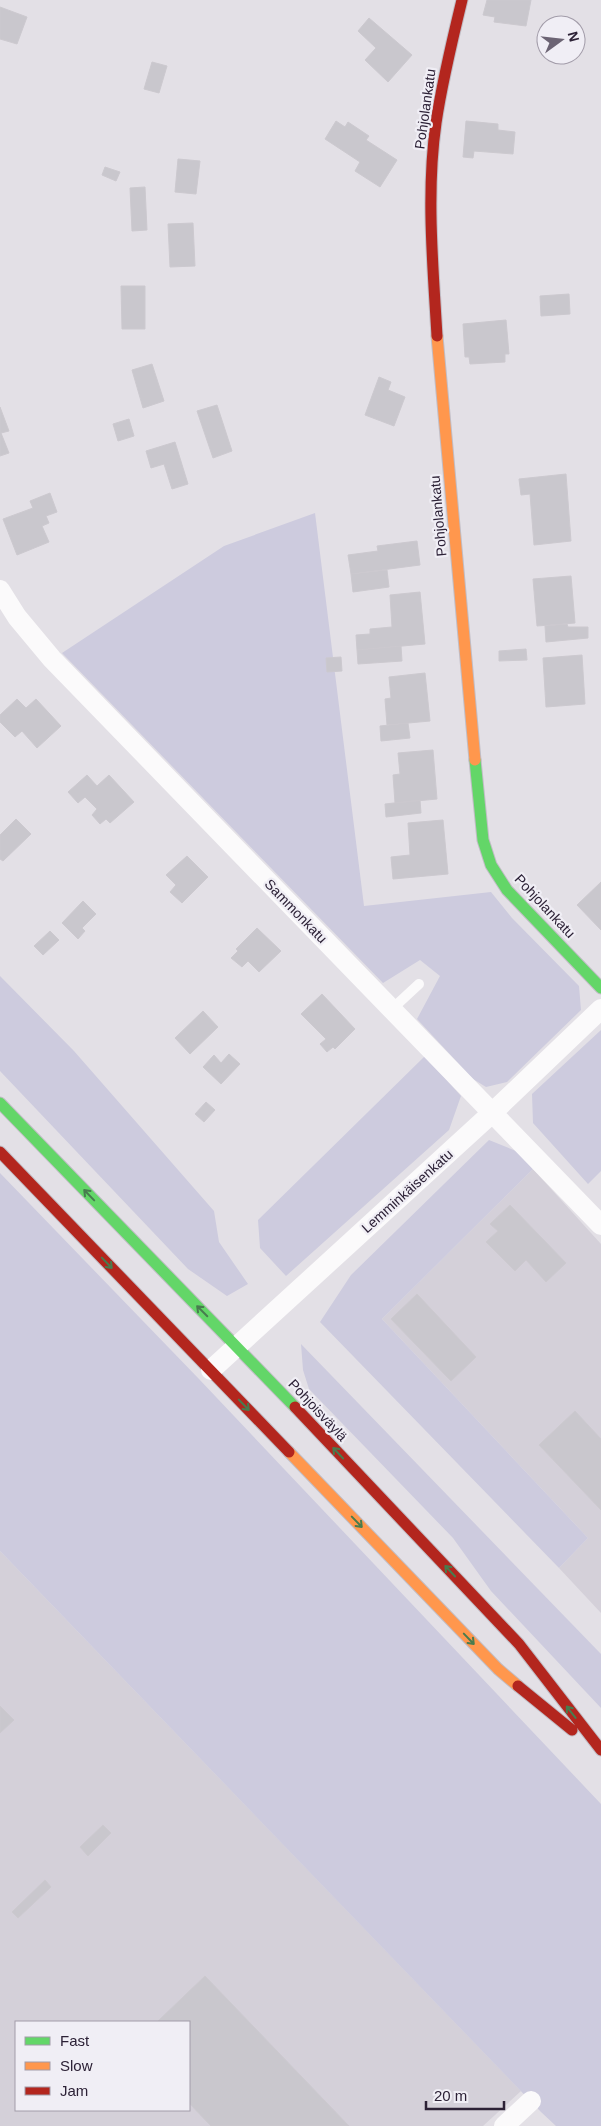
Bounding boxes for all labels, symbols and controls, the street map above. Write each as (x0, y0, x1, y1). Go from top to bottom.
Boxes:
north arrow (536, 15, 586, 65)
text: N (565, 30, 583, 44)
street label: Pohjolankatu (411, 68, 439, 150)
street label: Pohjolankatu (427, 475, 449, 557)
street label: Pohjolankatu (512, 871, 578, 941)
street label: Sammonkatu (262, 876, 330, 946)
street label: Lemminkäisenkatu (358, 1146, 456, 1236)
one-way arrow (83, 1189, 95, 1202)
one-way arrow (101, 1256, 113, 1269)
one-way arrow (197, 1306, 209, 1318)
street label: Pohjoisväylä (285, 1376, 351, 1444)
one-way arrow (238, 1399, 250, 1411)
one-way arrow (332, 1446, 344, 1459)
one-way arrow (351, 1516, 363, 1528)
one-way arrow (444, 1564, 456, 1577)
one-way arrow (463, 1633, 475, 1645)
one-way arrow (566, 1706, 577, 1719)
legend (15, 2021, 190, 2111)
text: Fast (60, 2032, 90, 2049)
text: Slow (60, 2057, 93, 2074)
scale bar (426, 2078, 504, 2110)
text: Jam (60, 2082, 88, 2099)
text: 20 m (434, 2087, 467, 2104)

